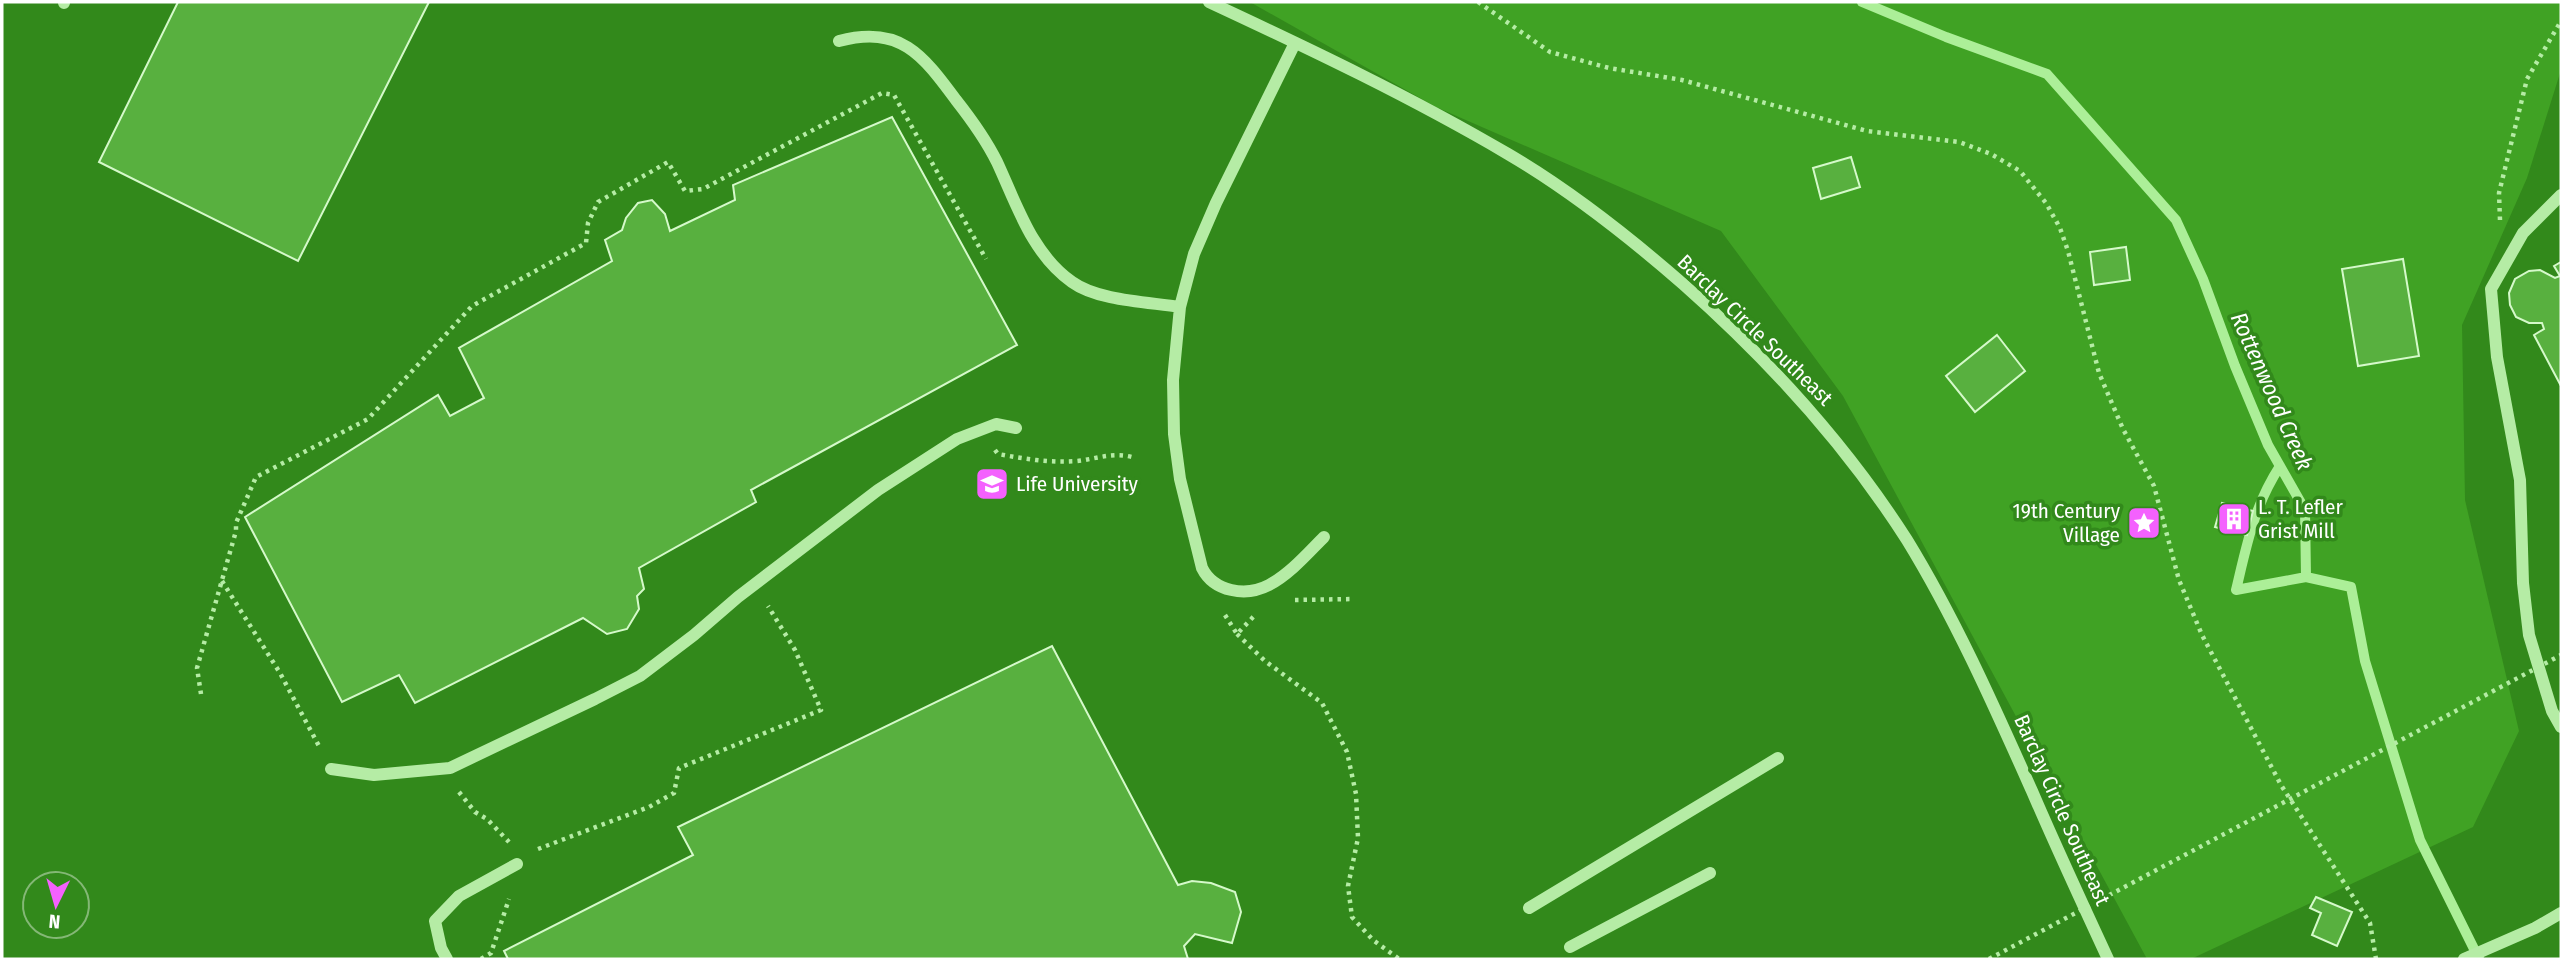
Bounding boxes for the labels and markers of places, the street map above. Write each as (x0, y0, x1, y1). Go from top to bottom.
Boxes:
school or university icon: Life University (973, 465, 1011, 503)
place label: Life University (1016, 471, 1139, 497)
place label: L. T. Lefler Grist Mill (2258, 494, 2343, 544)
place label: 19th Century Village (2013, 498, 2121, 548)
building icon: L. T. Lefler Grist Mill (2215, 500, 2253, 538)
place icon: 19th Century Village (2125, 504, 2163, 542)

